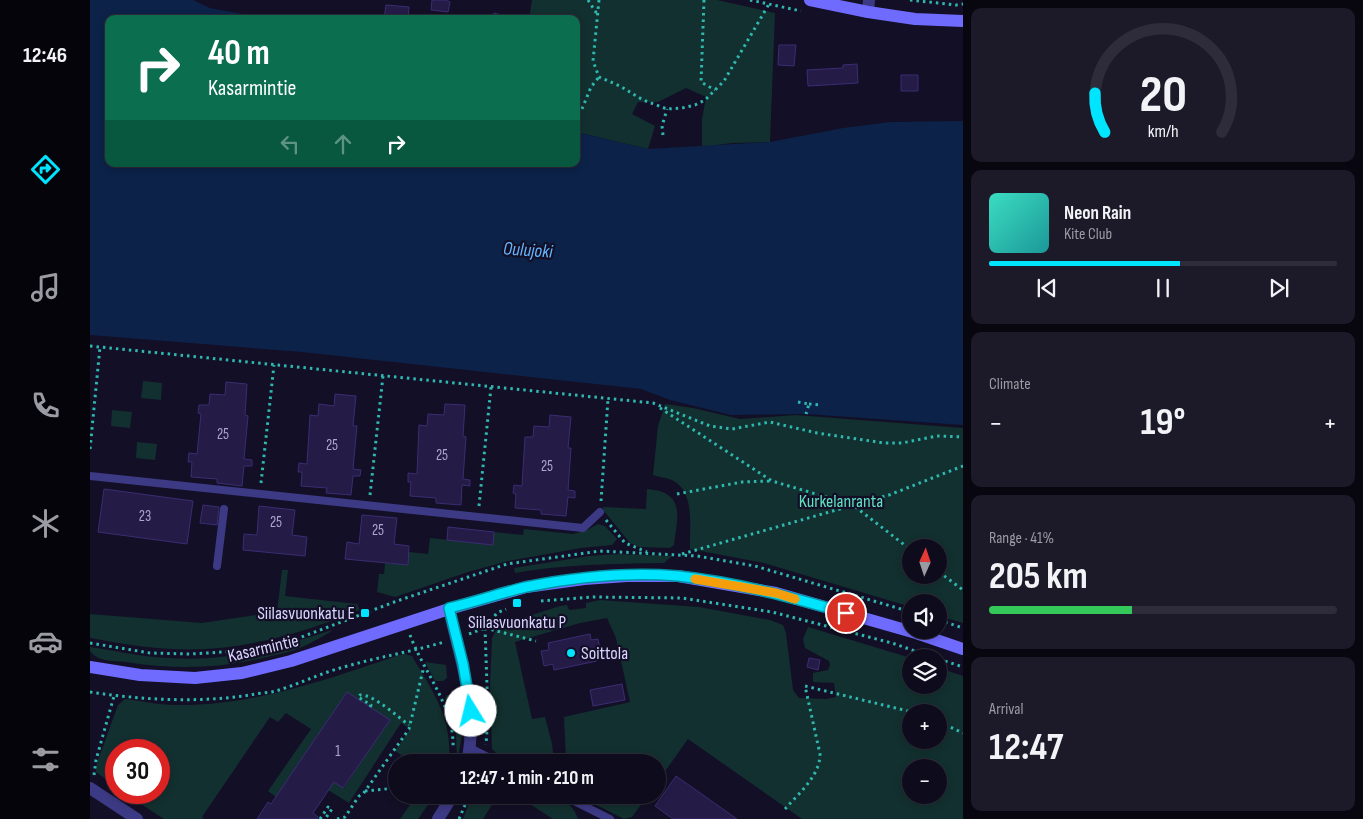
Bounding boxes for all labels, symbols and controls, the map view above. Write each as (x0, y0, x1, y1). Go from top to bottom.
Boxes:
text: 40 m (208, 32, 270, 75)
icon: right (125, 35, 190, 100)
text: 12:46 (23, 42, 67, 69)
text: 20 (1139, 64, 1187, 127)
text: Kasarmintie (208, 75, 296, 102)
text: km/h (1148, 121, 1178, 142)
icon: left (276, 130, 304, 158)
icon: ahead (329, 130, 357, 158)
icon: right (382, 130, 410, 158)
icon: directions (28, 152, 63, 187)
text: Neon Rain (1064, 202, 1131, 225)
text: Kite Club (1064, 225, 1112, 244)
water label: Oulujoki (502, 237, 554, 264)
icon: music (28, 270, 63, 305)
icon: previous (1033, 274, 1061, 302)
icon: pause (1149, 274, 1177, 302)
icon: next (1265, 274, 1293, 302)
text: Climate (989, 375, 1031, 394)
icon: phone (28, 388, 63, 423)
text: 19° (1141, 400, 1185, 445)
text: − (989, 407, 1003, 440)
text: + (1323, 407, 1337, 440)
house number: 25 (217, 425, 229, 444)
house number: 25 (326, 436, 338, 455)
house number: 25 (436, 446, 448, 465)
house number: 25 (541, 457, 553, 476)
park label: Kurkelanranta (799, 491, 883, 512)
icon: climate (28, 506, 63, 541)
house number: 23 (139, 507, 151, 526)
house number: 25 (270, 513, 282, 532)
house number: 25 (372, 521, 384, 540)
text: Range · 41% (989, 529, 1054, 548)
north arrow (902, 539, 948, 584)
map controls (902, 539, 947, 804)
text: 205 km (989, 554, 1088, 599)
pin (825, 592, 867, 634)
button: sound (902, 594, 947, 639)
marker: Siilasvuonkatu P (511, 597, 523, 609)
icon: arrive (832, 599, 860, 627)
place label: Siilasvuonkatu E (257, 603, 355, 624)
marker: Siilasvuonkatu E (359, 607, 371, 619)
place label: Siilasvuonkatu P (468, 612, 566, 633)
icon: car (28, 624, 63, 659)
street label: Kasarmintie (226, 630, 301, 667)
place label: Soittola (581, 643, 628, 664)
marker: Soittola (565, 647, 577, 659)
button: layers (902, 649, 947, 694)
position arrow (444, 684, 496, 736)
text: Arrival (989, 700, 1023, 719)
button: + (902, 704, 947, 749)
text: 12:47 (989, 725, 1063, 770)
speed limit sign: 30 (105, 739, 170, 804)
icon: filters (28, 742, 63, 777)
house number: 1 (335, 742, 341, 761)
button: − (902, 759, 947, 804)
text: 12:47 · 1 min · 210 m (460, 767, 594, 790)

